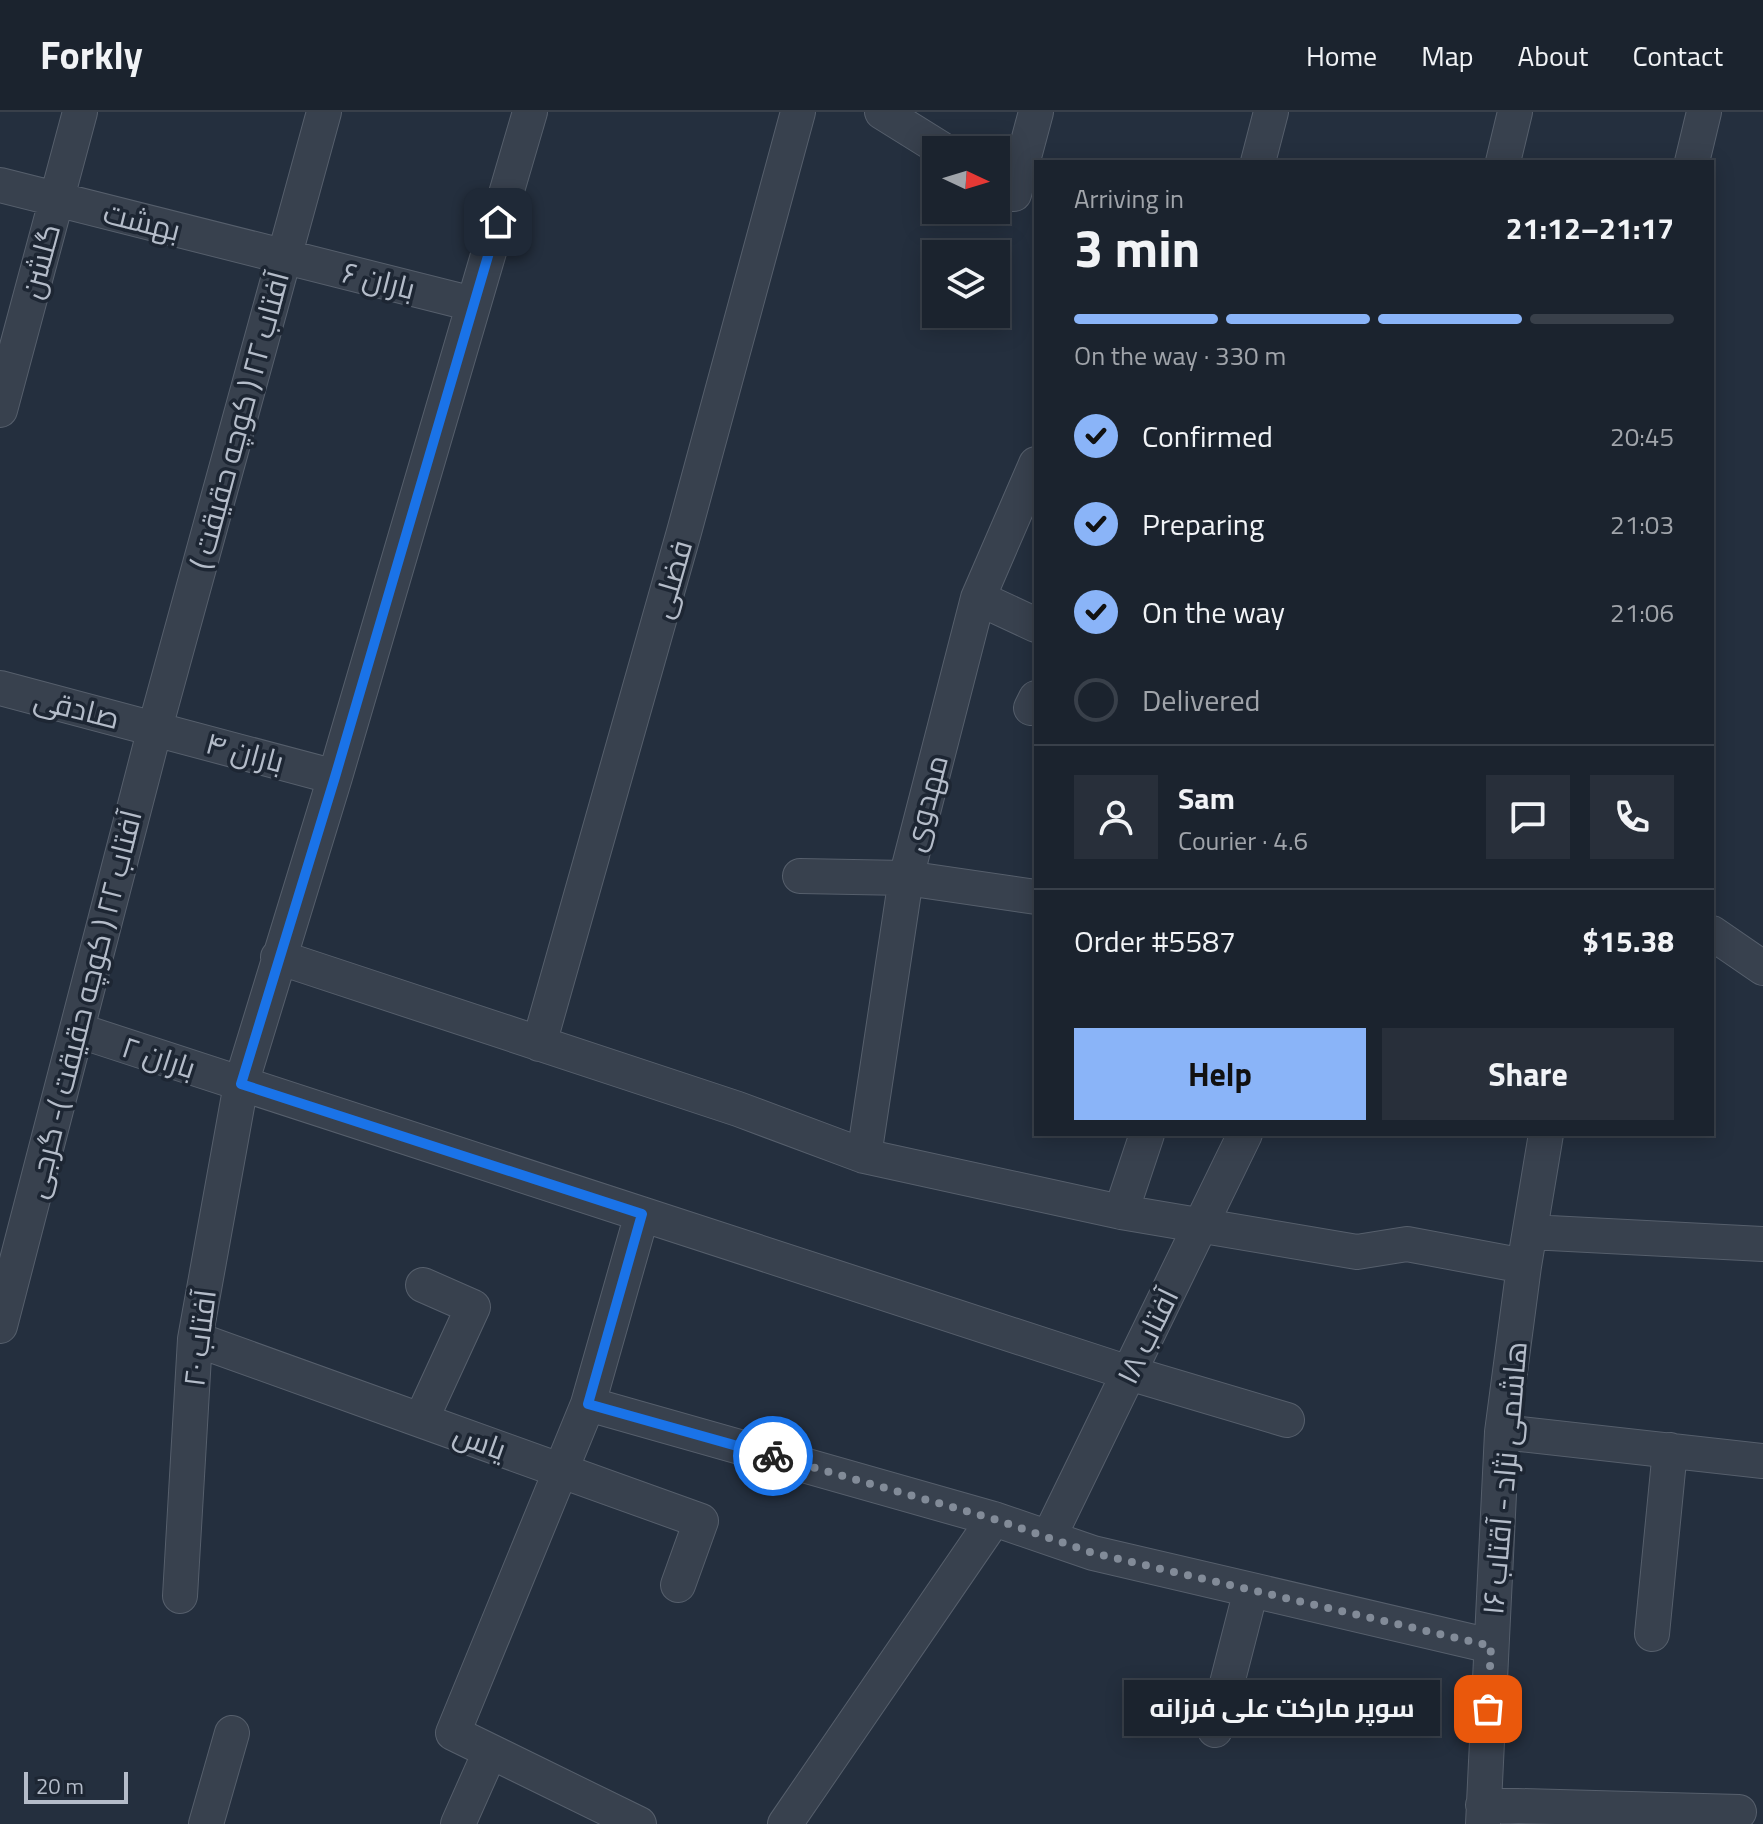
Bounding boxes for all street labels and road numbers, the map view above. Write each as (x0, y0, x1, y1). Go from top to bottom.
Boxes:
street label: بهشت (99, 189, 185, 253)
street label: گلشن (8, 218, 72, 304)
street label: باران ۶ (338, 249, 420, 311)
street label: آفتاب ۲۲ ( کوچه حقیقت ) (177, 266, 301, 574)
street label: فضلی (638, 534, 704, 624)
street label: صادقی (29, 675, 125, 741)
street label: باران ۴ (201, 720, 289, 784)
street label: مهدوی (890, 750, 960, 856)
street label: آفتاب ۲۲ ( کوچه حقیقت )- گرجی (12, 805, 154, 1203)
street label: باران ۲ (116, 1024, 202, 1090)
street label: آفتاب ۱۸ (1104, 1280, 1190, 1392)
street label: آفتاب ۲۰ (170, 1287, 228, 1389)
street label: هاشمی نژاد - آقتاب ۱۶ (1469, 1339, 1539, 1617)
street label: یاس (447, 1410, 513, 1472)

